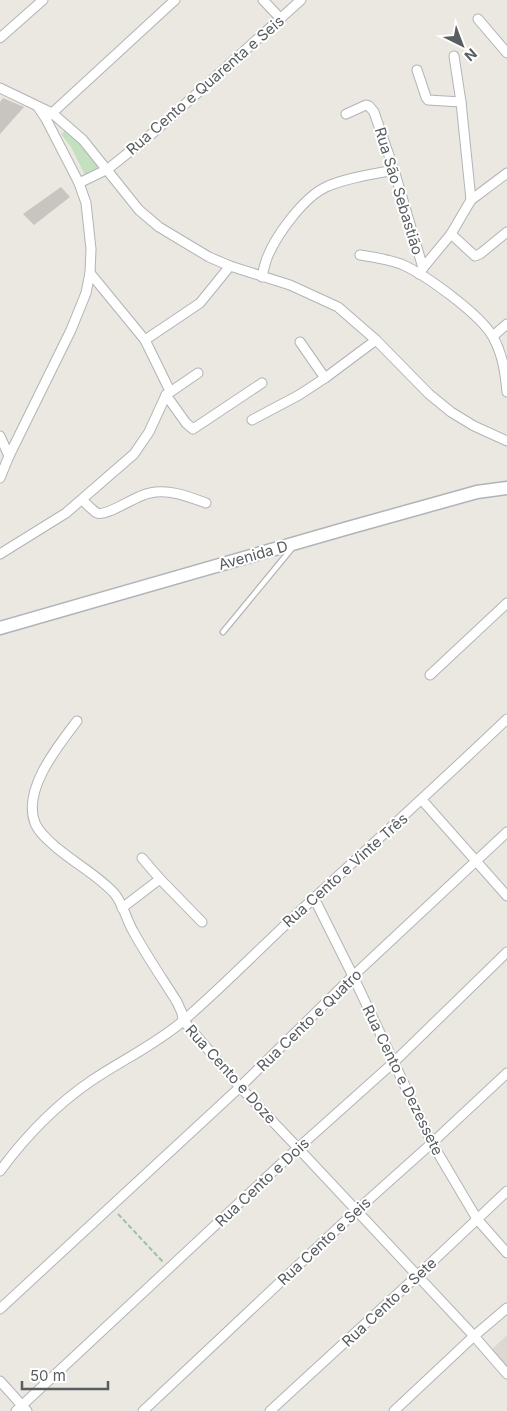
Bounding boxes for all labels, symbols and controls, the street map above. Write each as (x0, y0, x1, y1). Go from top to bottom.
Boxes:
street label: Rua Cento e Quarenta e Seis (122, 11, 288, 159)
north arrow (437, 20, 487, 70)
text: N (461, 45, 481, 65)
street label: Rua São Sebastião (371, 125, 427, 257)
street label: Avenida D (216, 536, 290, 574)
street label: Rua Cento e Vinte Três (278, 809, 412, 931)
street label: Rua Cento e Quatro (253, 965, 365, 1075)
street label: Rua Cento e Dezessete (358, 1002, 448, 1158)
street label: Rua Cento e Doze (181, 1020, 281, 1128)
street label: Rua Cento e Dois (211, 1133, 313, 1231)
street label: Rua Cento e Seis (273, 1193, 375, 1289)
street label: Rua Cento e Sete (338, 1253, 440, 1351)
scale bar (22, 1358, 109, 1390)
text: 50 m (30, 1366, 66, 1385)

